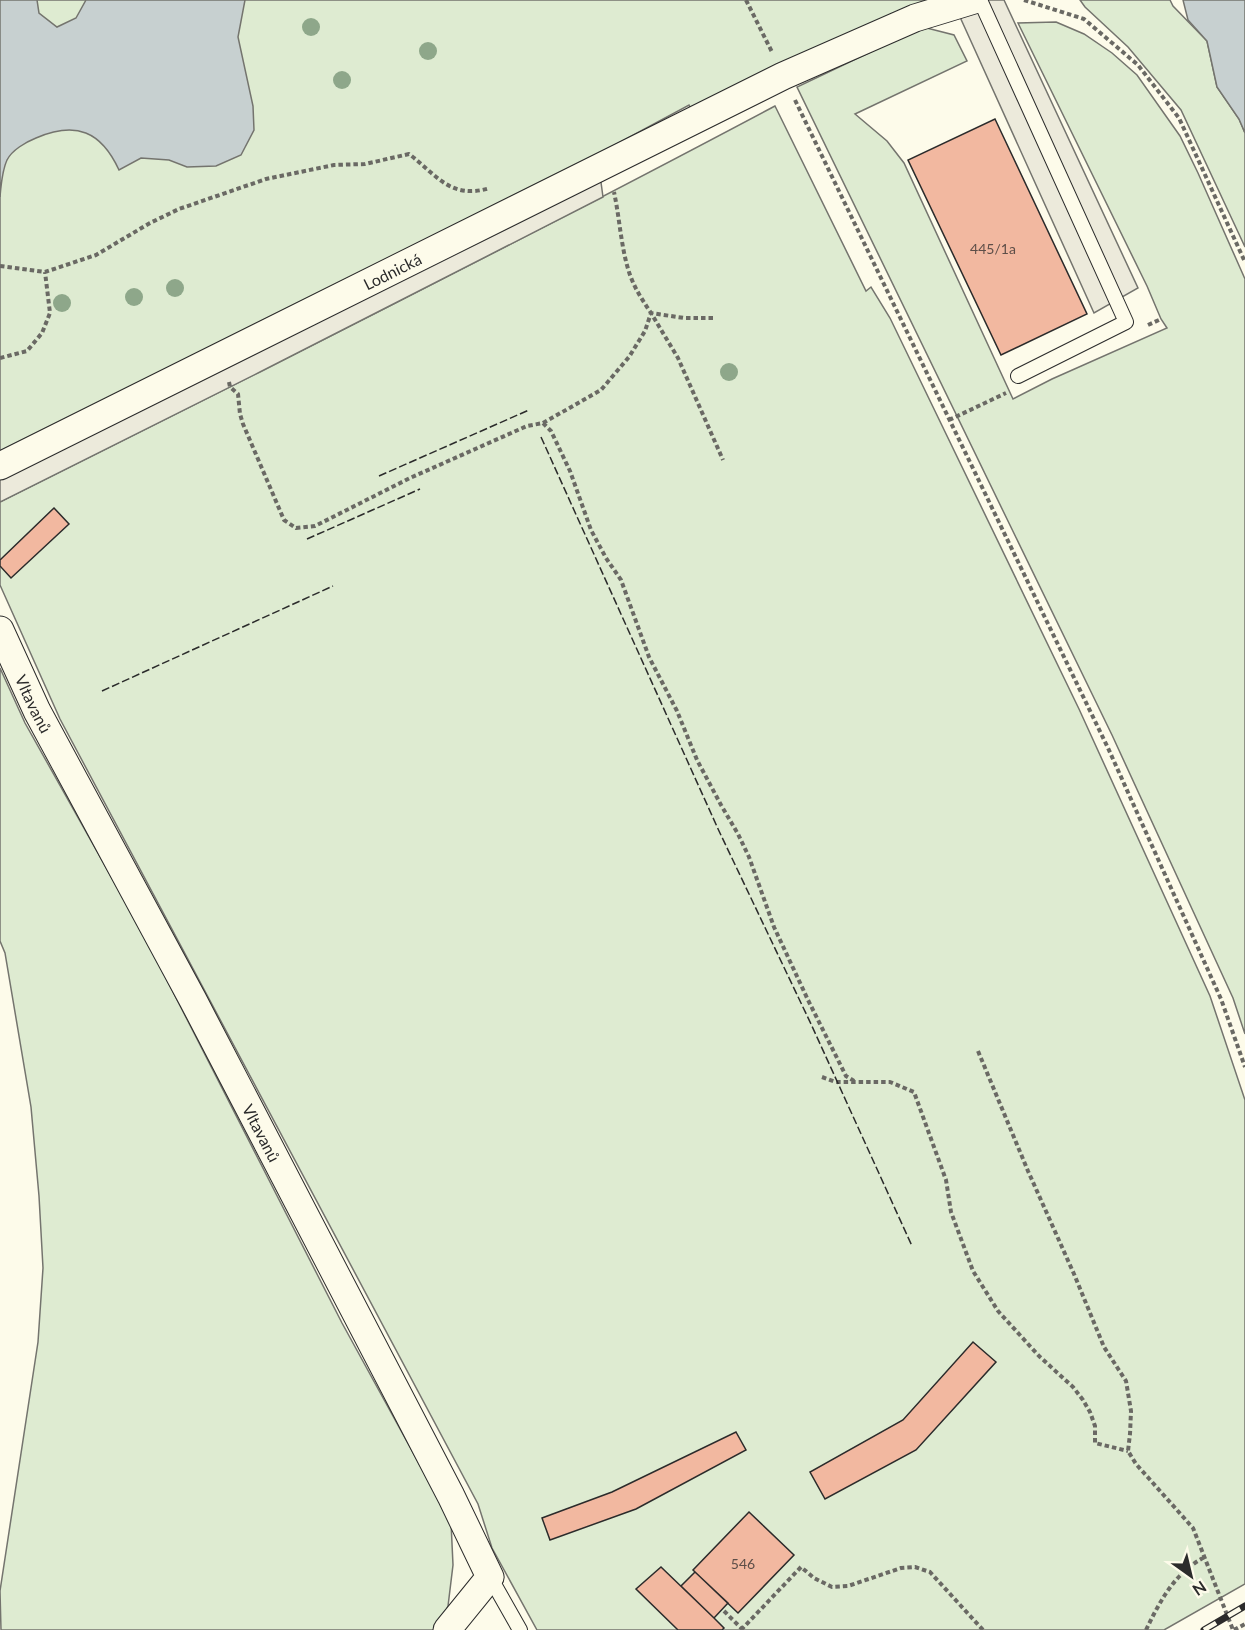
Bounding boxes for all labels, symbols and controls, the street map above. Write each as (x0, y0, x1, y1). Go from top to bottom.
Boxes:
house number: 445/1a (970, 240, 1016, 257)
street label: Lodnická (360, 248, 424, 293)
street label: Vltavanů (12, 672, 56, 736)
street label: Vltavanů (239, 1101, 285, 1165)
north arrow (1161, 1546, 1221, 1606)
house number: 546 (731, 1555, 755, 1572)
text: N (1189, 1578, 1210, 1600)

